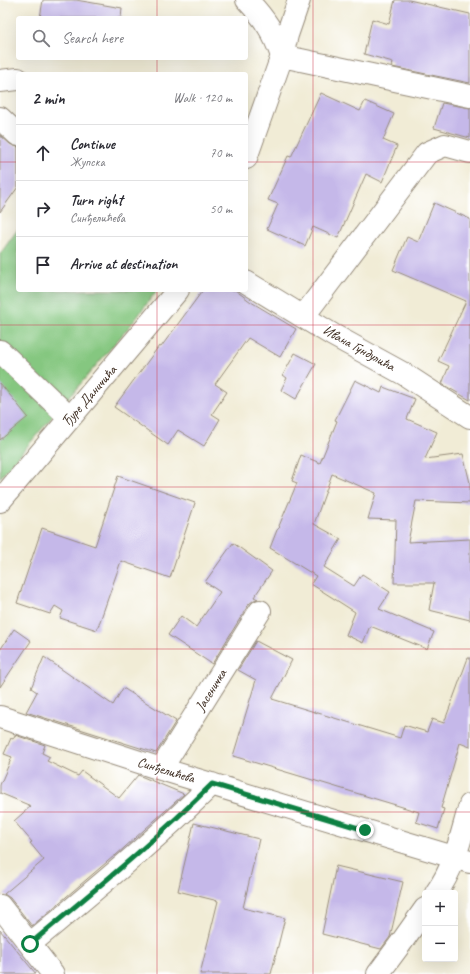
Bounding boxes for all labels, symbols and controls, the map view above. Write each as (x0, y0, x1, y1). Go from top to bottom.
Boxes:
search box (16, 16, 248, 60)
icon: search (30, 27, 52, 49)
text: Search here (62, 29, 123, 48)
text: 2 min (32, 88, 65, 109)
text: Walk · 120 m (173, 90, 232, 106)
text: Continue (70, 135, 115, 154)
icon: ahead (32, 142, 54, 164)
text: 70 m (210, 145, 232, 161)
text: Жупска (70, 154, 105, 170)
text: Turn right (70, 191, 123, 210)
icon: right (32, 198, 54, 220)
text: 50 m (210, 201, 232, 217)
text: Синђелићева (70, 210, 125, 226)
icon: arrive (32, 254, 54, 276)
text: Arrive at destination (70, 255, 177, 274)
street label: Ивана Гундулића (320, 321, 399, 375)
street label: Ђуре Даничића (58, 361, 121, 430)
street label: Јасеничка (191, 665, 231, 715)
street label: Синђелићева (135, 753, 198, 787)
route end (356, 821, 374, 839)
map controls (422, 890, 458, 962)
button: + (422, 890, 458, 926)
button: − (422, 926, 458, 962)
route start (21, 935, 39, 953)

